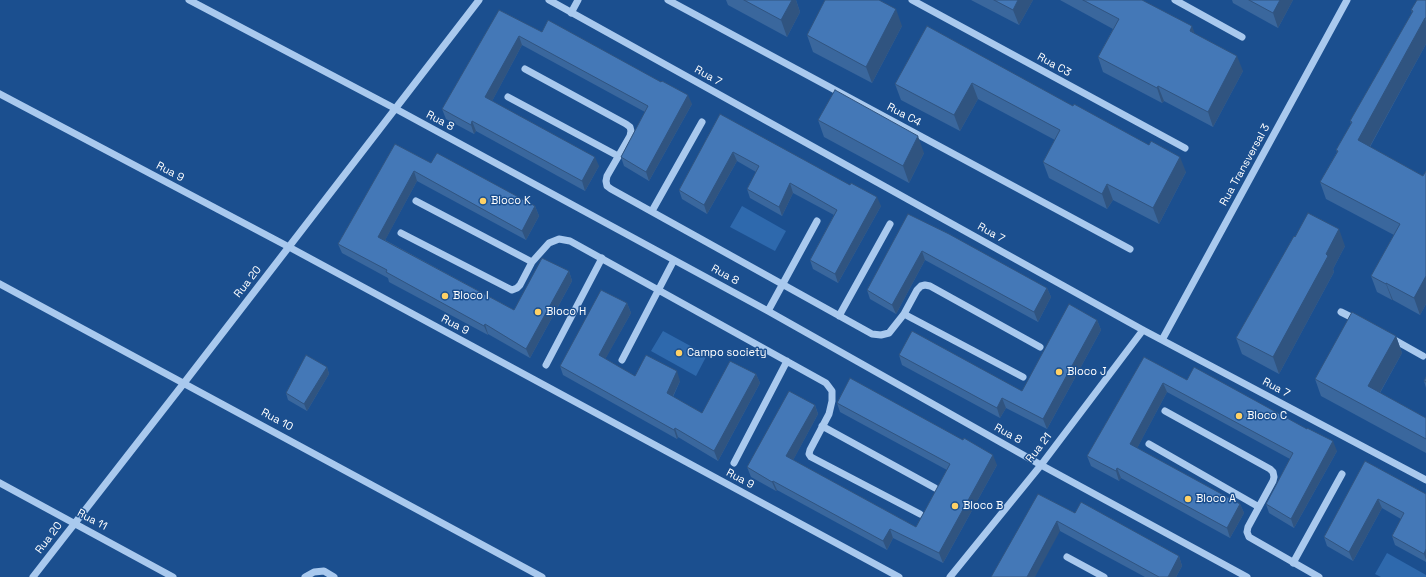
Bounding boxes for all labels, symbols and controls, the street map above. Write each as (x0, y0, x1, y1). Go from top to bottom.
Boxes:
street label: Rua C3 (1035, 50, 1073, 80)
street label: Rua 7 (692, 63, 724, 89)
street label: Rua C4 (885, 101, 923, 129)
street label: Rua 8 (424, 108, 456, 134)
street label: Rua Transversal 3 (1217, 122, 1273, 208)
street label: Rua 9 (154, 159, 186, 185)
place label: Bloco K (491, 194, 531, 208)
marker: Bloco K (478, 196, 488, 206)
street label: Rua 7 (975, 220, 1007, 246)
street label: Rua 8 (709, 262, 741, 288)
street label: Rua 20 (232, 264, 264, 300)
place label: Bloco I (453, 289, 489, 303)
marker: Bloco I (440, 291, 450, 301)
place label: Bloco H (546, 305, 586, 319)
marker: Bloco H (533, 307, 543, 317)
street label: Rua 9 (439, 312, 471, 338)
place label: Campo society (687, 346, 767, 360)
marker: Campo society (674, 348, 684, 358)
place label: Bloco J (1067, 365, 1107, 379)
marker: Bloco J (1054, 367, 1064, 377)
street label: Rua 7 (1260, 375, 1292, 401)
street label: Rua 10 (259, 406, 295, 434)
place label: Bloco C (1247, 409, 1287, 423)
marker: Bloco C (1234, 411, 1244, 421)
street label: Rua 8 (992, 421, 1024, 447)
street label: Rua 21 (1023, 431, 1055, 465)
street label: Rua 9 (724, 466, 756, 492)
place label: Bloco A (1196, 492, 1236, 506)
marker: Bloco A (1183, 494, 1193, 504)
place label: Bloco B (963, 499, 1003, 513)
marker: Bloco B (950, 501, 960, 511)
street label: Rua 11 (75, 507, 109, 533)
street label: Rua 20 (33, 519, 65, 557)

